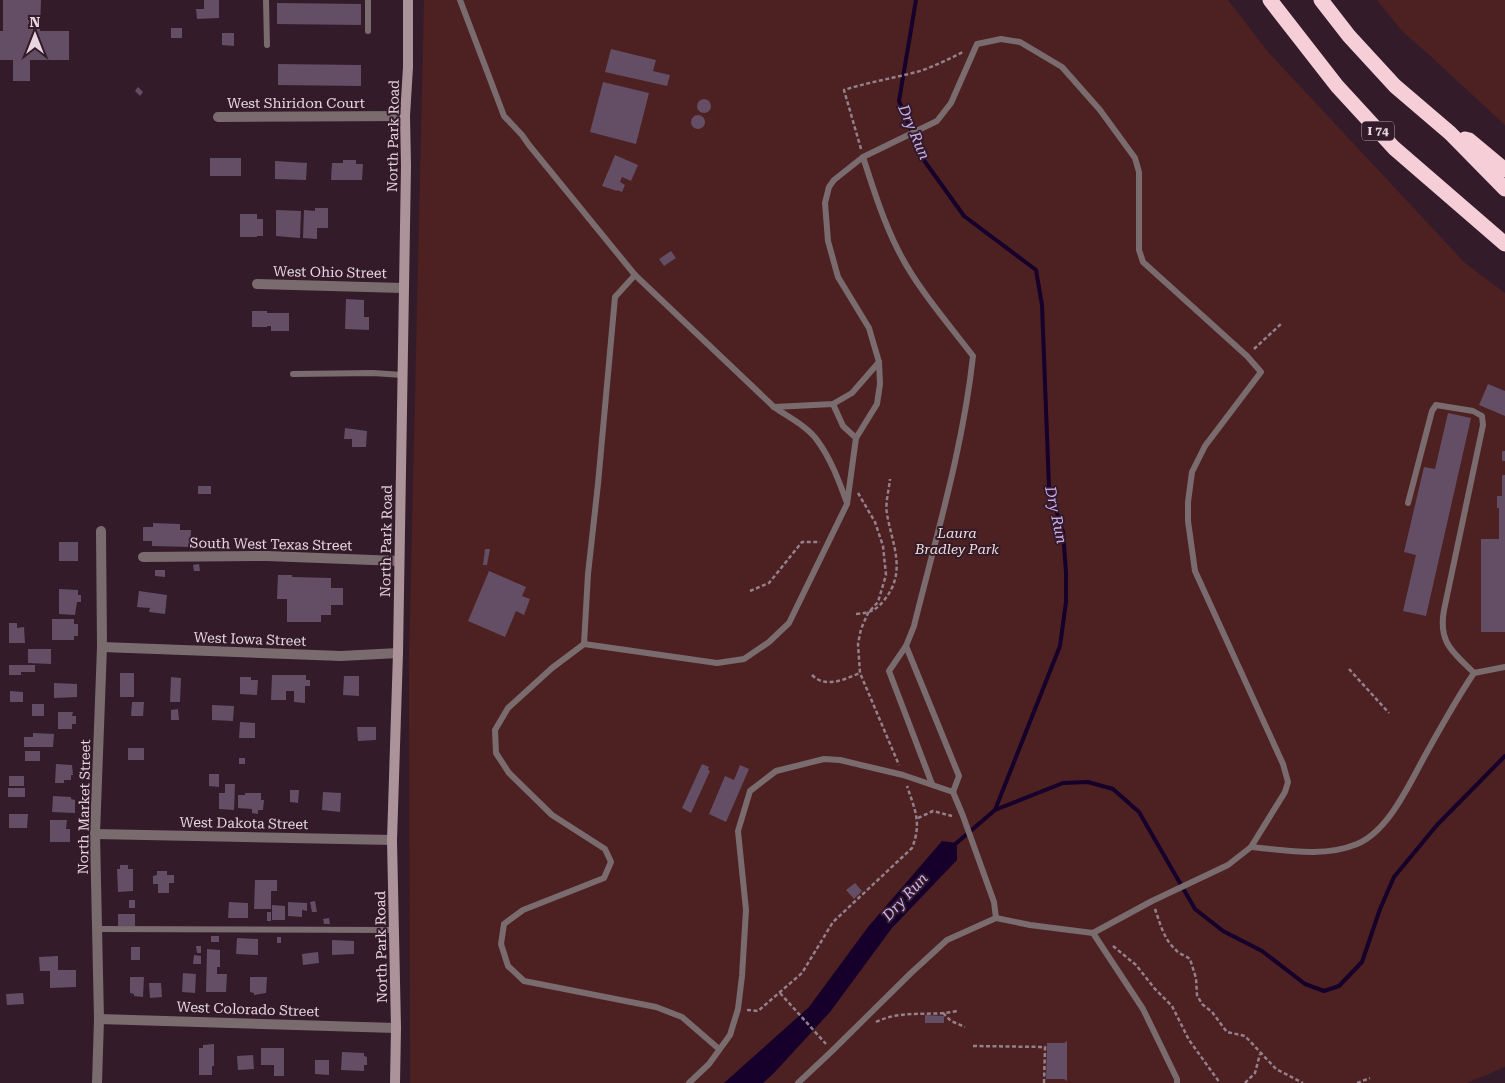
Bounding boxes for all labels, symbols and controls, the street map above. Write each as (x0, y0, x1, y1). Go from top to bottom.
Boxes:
north arrow (10, 10, 60, 60)
text: N (30, 14, 41, 30)
street label: North Park Road (384, 80, 402, 192)
street label: West Shiridon Court (227, 95, 365, 111)
water label: Dry Run (894, 101, 934, 162)
road number: I 74 (1362, 122, 1394, 140)
street label: West Ohio Street (273, 263, 387, 281)
water label: Dry Run (1041, 484, 1071, 545)
street label: North Park Road (377, 485, 395, 597)
park label: Laura Bradley Park (914, 525, 999, 557)
street label: South West Texas Street (189, 535, 353, 553)
street label: West Iowa Street (193, 629, 307, 649)
street label: North Market Street (75, 739, 93, 875)
street label: West Dakota Street (180, 814, 308, 832)
water label: Dry Run (878, 870, 931, 925)
street label: North Park Road (372, 891, 390, 1003)
street label: West Colorado Street (176, 999, 320, 1019)

